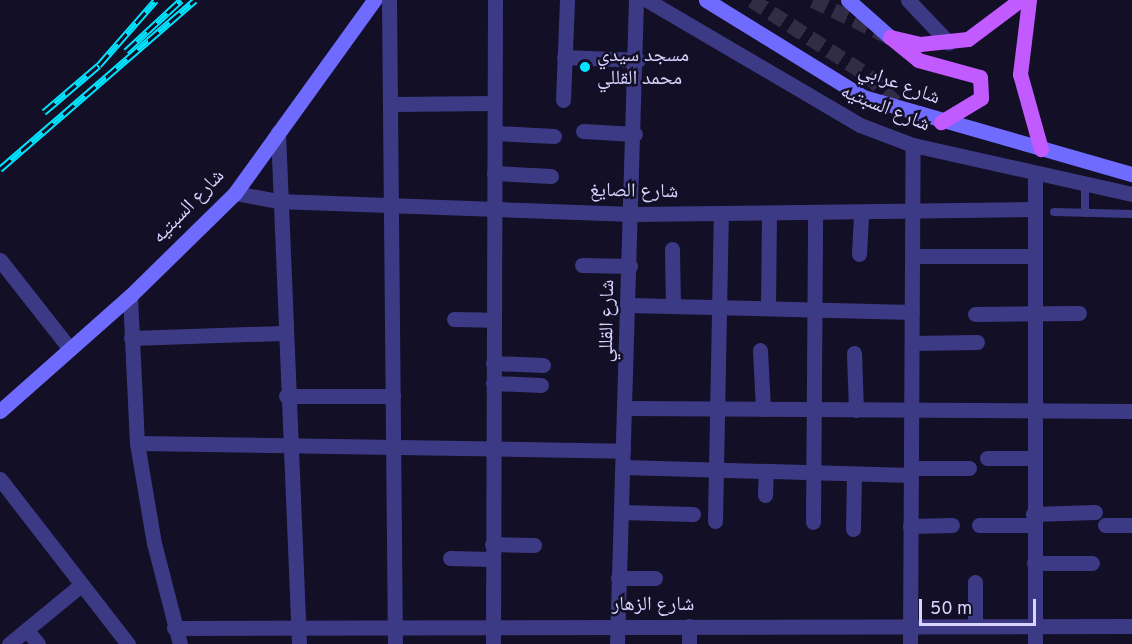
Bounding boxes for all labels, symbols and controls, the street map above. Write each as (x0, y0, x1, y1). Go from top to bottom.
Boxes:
place label: مسجد سيدي محمد القللي (597, 44, 689, 91)
street label: شارع عرابي (855, 59, 943, 111)
marker: مسجد سيدي محمد القللي (578, 60, 592, 74)
street label: شارع السبتيه (837, 80, 933, 138)
street label: شارع السبتيه (148, 165, 230, 249)
street label: شارع الصايغ (589, 179, 679, 205)
street label: شارع القللي (595, 279, 621, 363)
scale bar (922, 587, 1039, 625)
street label: شارع الزهار (612, 593, 694, 617)
text: 50 m (930, 598, 972, 621)

